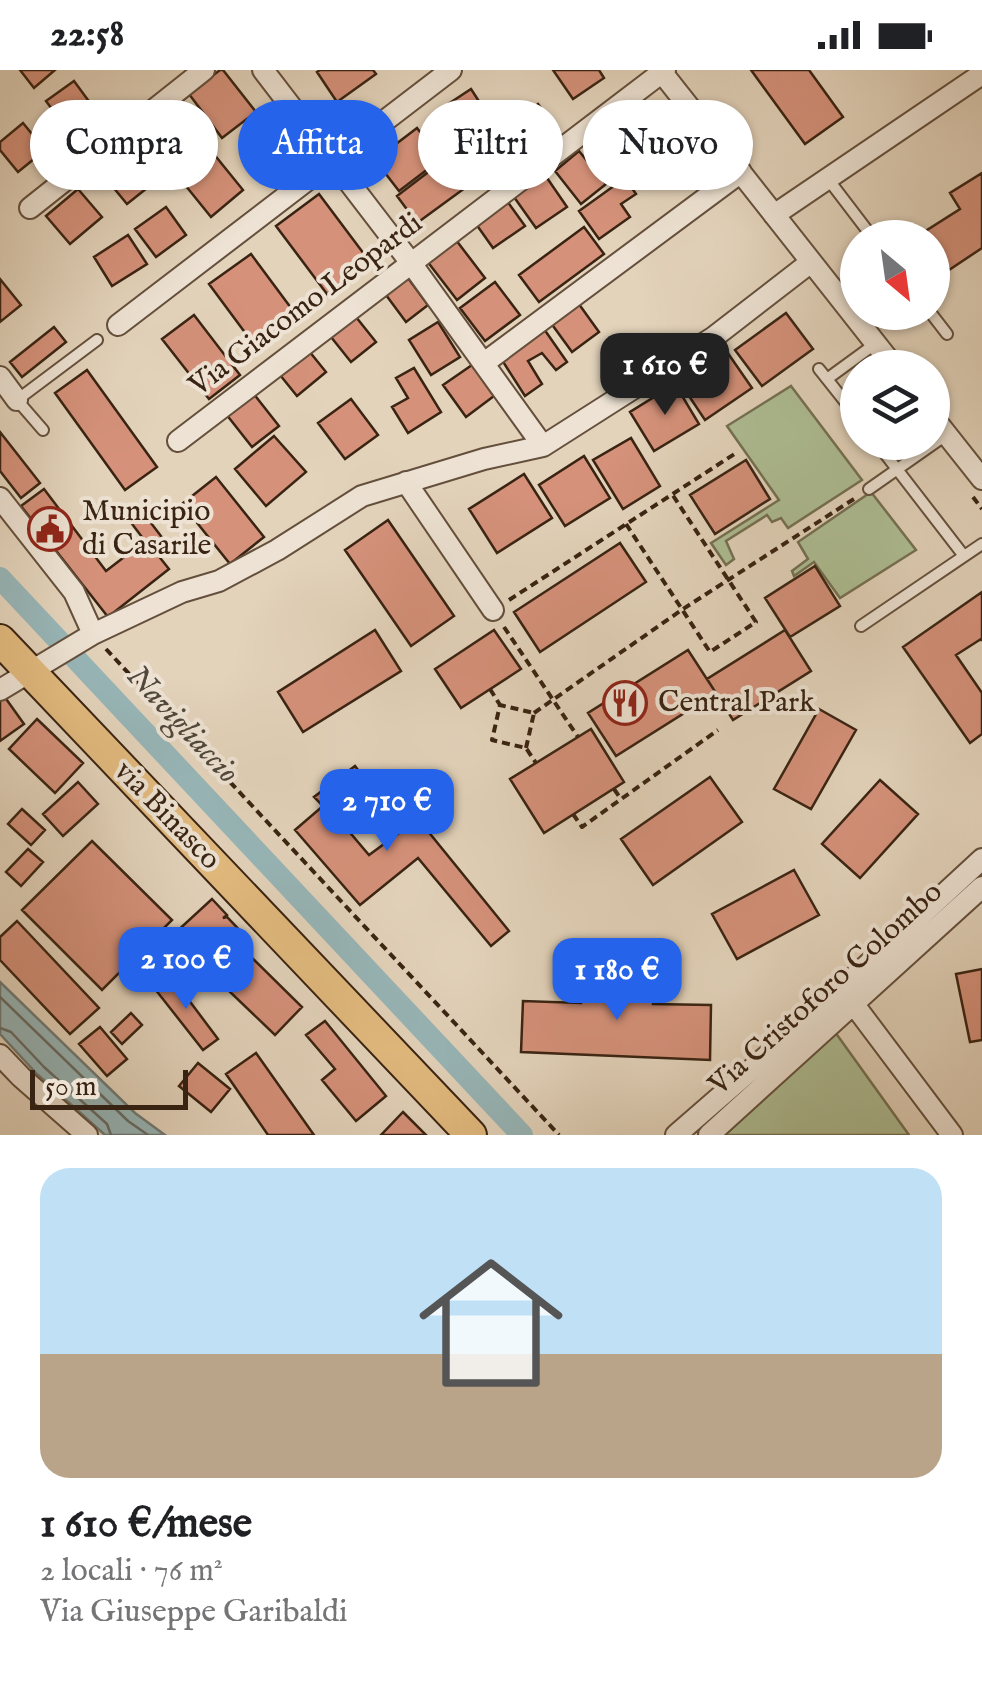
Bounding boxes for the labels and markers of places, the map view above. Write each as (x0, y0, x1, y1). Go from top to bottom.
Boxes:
pin: 1 610 € (573, 333, 757, 418)
place label: Municipio di Casarile (82, 493, 211, 565)
public building icon: Municipio di Casarile (27, 506, 73, 552)
restaurant icon: Central Park (602, 680, 648, 726)
place label: Central Park (658, 684, 816, 722)
pin: 2 710 € (295, 769, 479, 854)
pin: 2 100 € (94, 927, 278, 1012)
pin: 1 180 € (525, 938, 709, 1023)

